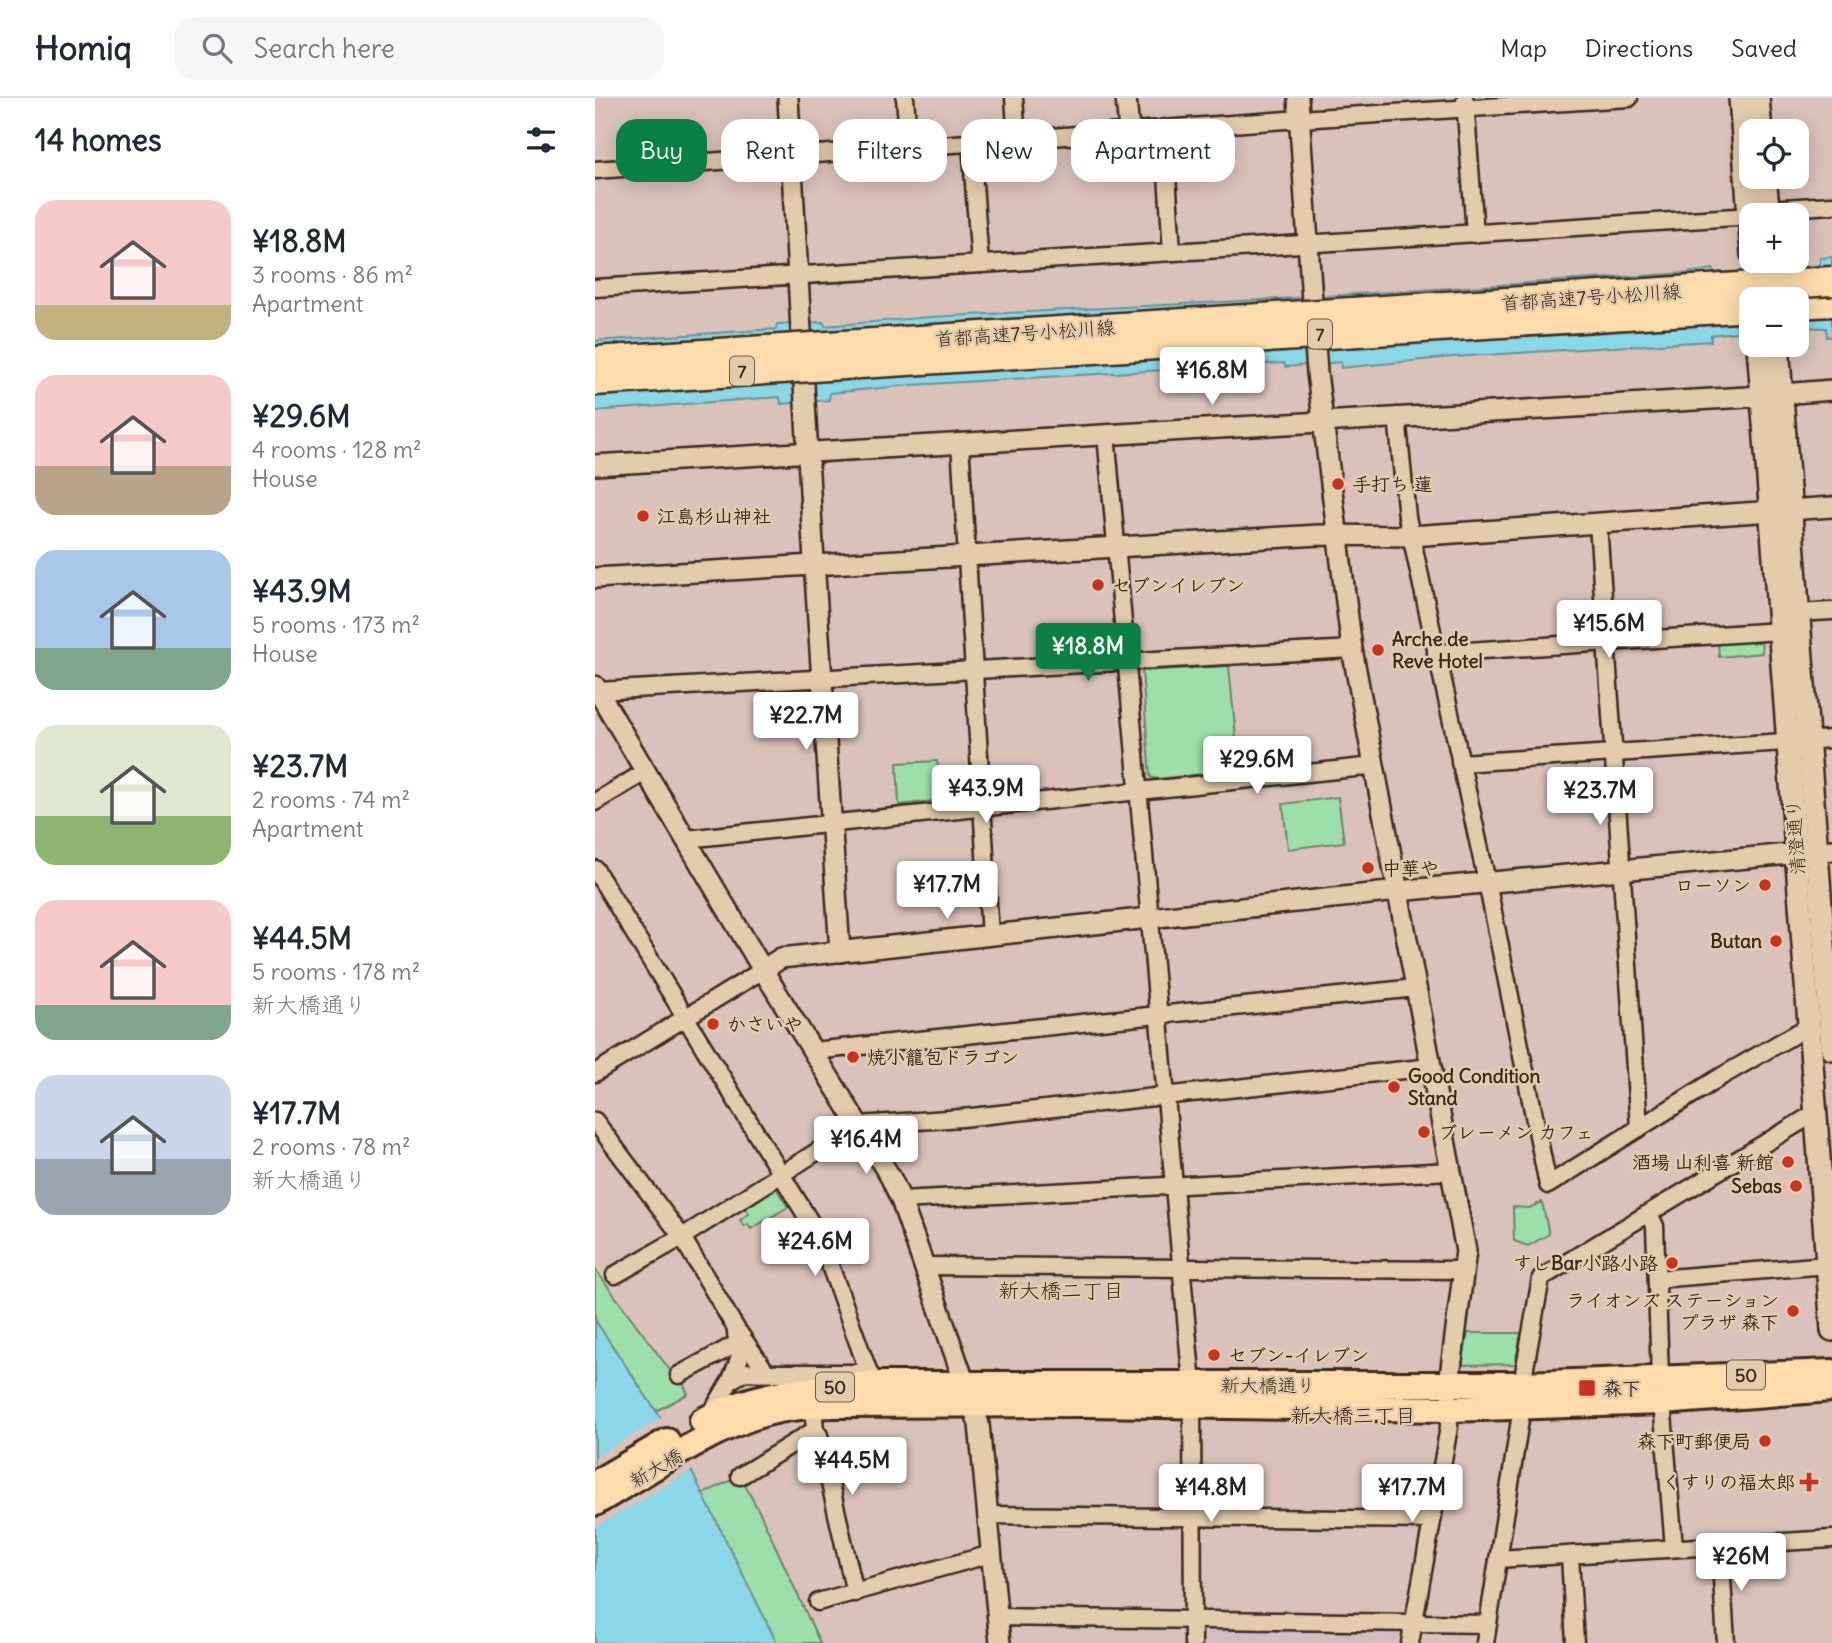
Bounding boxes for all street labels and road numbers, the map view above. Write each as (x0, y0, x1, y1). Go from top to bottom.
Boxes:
street label: 首都高速7号小松川線 (1500, 279, 1682, 315)
street label: 首都高速7号小松川線 (934, 315, 1116, 351)
road number: 7 (1308, 320, 1332, 348)
road number: 7 (730, 356, 754, 386)
street label: 清澄通り (1780, 798, 1810, 876)
road number: 50 (1727, 1360, 1765, 1390)
road number: 50 (816, 1372, 854, 1402)
street label: 新大橋通り (1220, 1373, 1316, 1397)
street label: 新大橋 (625, 1443, 687, 1493)

